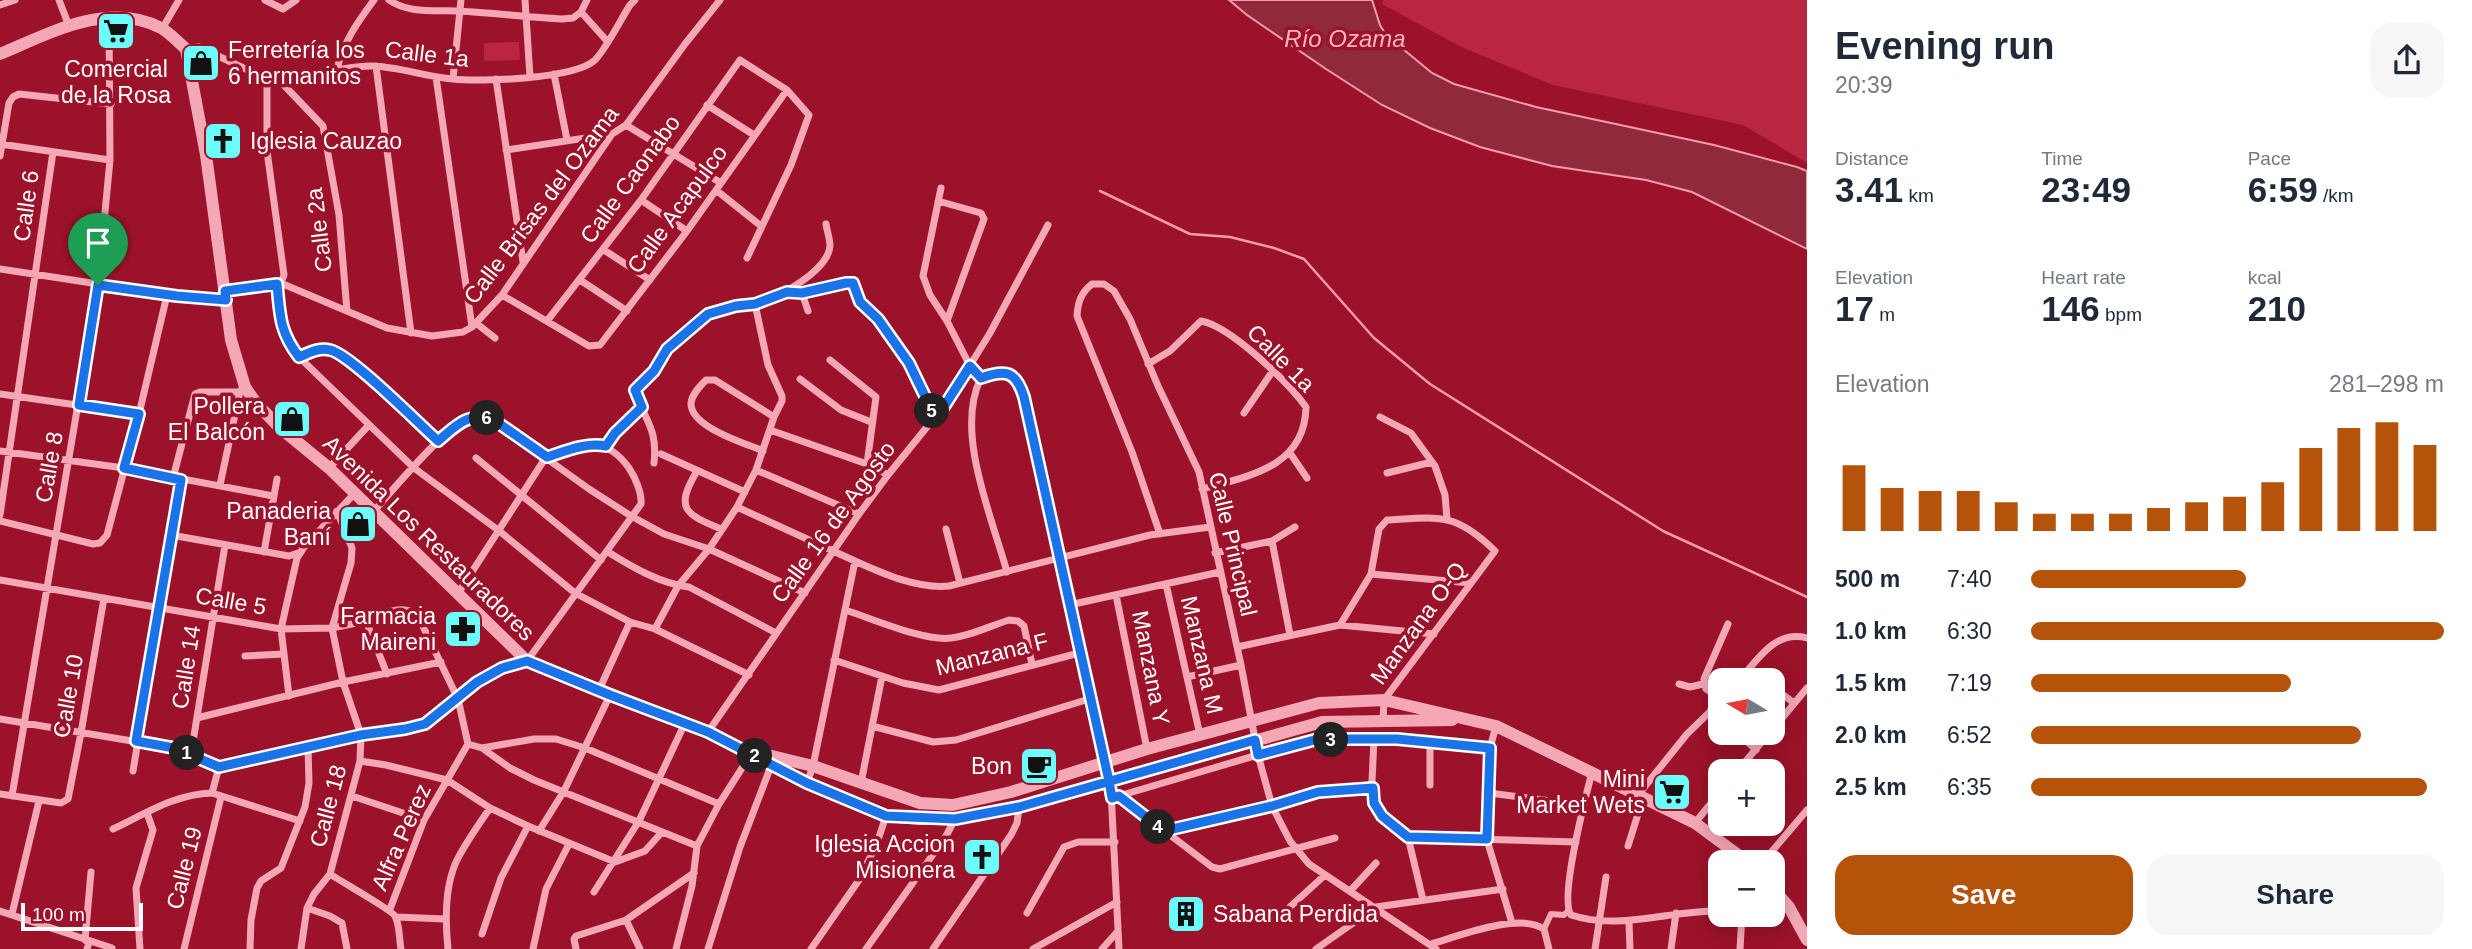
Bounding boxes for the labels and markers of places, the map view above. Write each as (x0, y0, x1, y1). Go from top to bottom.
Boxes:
supermarket icon: Comercial de la Rosa (95, 10, 137, 52)
place label: Ferretería los 6 hermanitos (228, 37, 365, 89)
shop icon: Ferretería los 6 hermanitos (180, 42, 222, 84)
place label: Comercial de la Rosa (61, 56, 171, 108)
church icon: Iglesia Cauzao (202, 120, 244, 162)
place label: Iglesia Cauzao (250, 128, 402, 154)
pin (68, 213, 128, 285)
place label: Pollera El Balcón (168, 393, 265, 445)
pin: 5 (914, 394, 950, 428)
shop icon: Pollera El Balcón (271, 398, 313, 440)
pin: 6 (470, 400, 504, 436)
place label: Panaderia Baní (226, 498, 332, 550)
shop icon: Panaderia Baní (337, 503, 379, 545)
place label: Farmacia Maireni (340, 603, 436, 655)
pharmacy icon: Farmacia Maireni (442, 608, 484, 650)
pin: 3 (1314, 722, 1348, 758)
pin: 1 (170, 736, 204, 770)
pin: 2 (738, 738, 772, 774)
cafe icon: Bon (1018, 745, 1060, 787)
place label: Bon (971, 753, 1012, 779)
place label: Mini Market Wets (1516, 766, 1645, 818)
supermarket icon: Mini Market Wets (1651, 771, 1693, 813)
pin: 4 (1140, 810, 1176, 844)
place label: Iglesia Accion Misionera (814, 831, 955, 883)
church icon: Iglesia Accion Misionera (961, 836, 1003, 878)
building icon: Sabana Perdida (1165, 893, 1207, 935)
place label: Sabana Perdida (1213, 901, 1378, 927)

